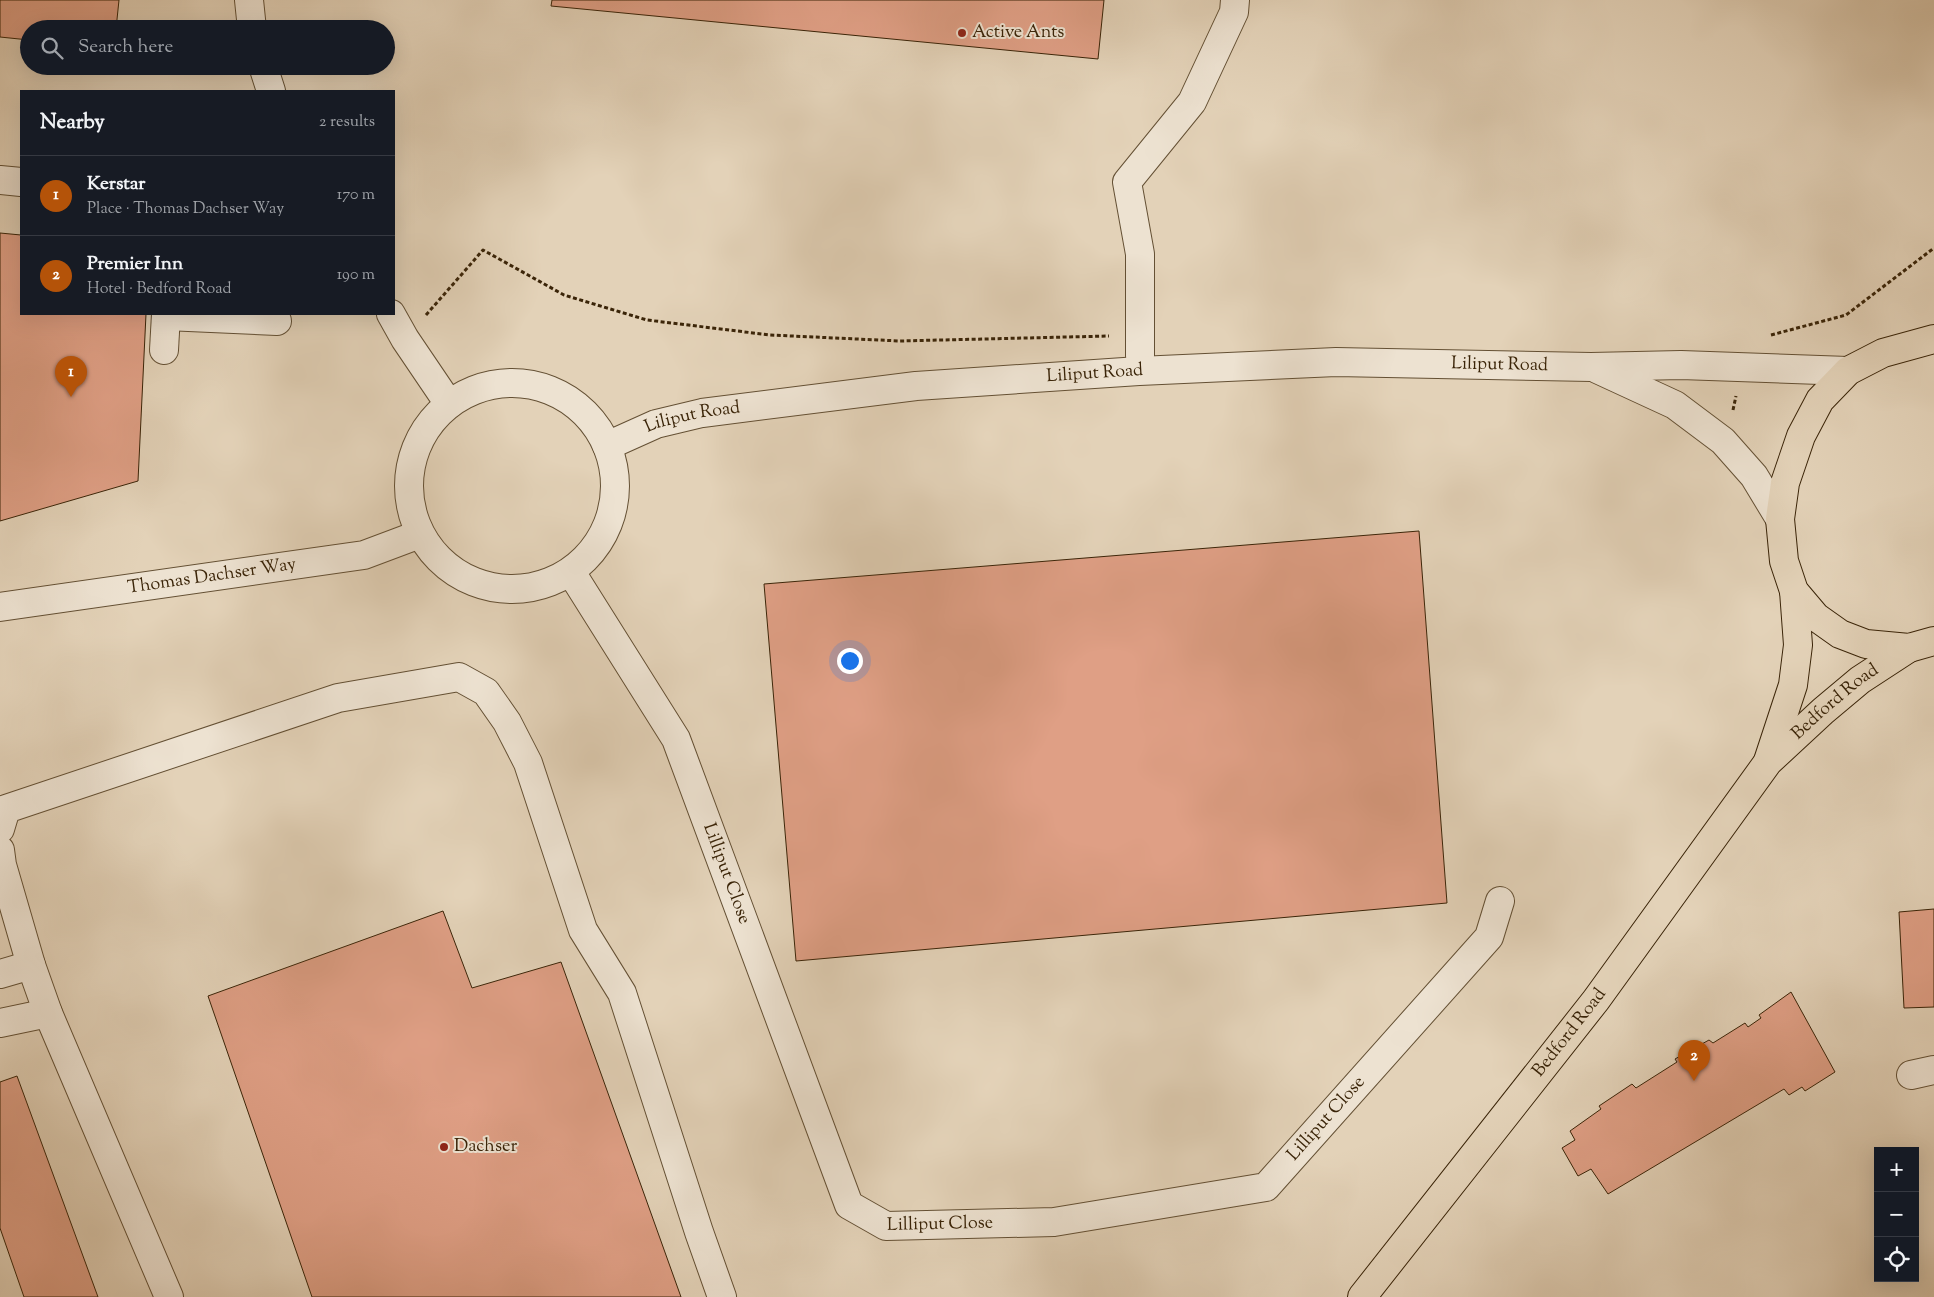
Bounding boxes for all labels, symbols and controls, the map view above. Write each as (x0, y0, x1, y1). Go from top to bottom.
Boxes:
search box (20, 20, 395, 75)
place label: Active Ants (972, 20, 1064, 46)
marker: Active Ants (956, 27, 968, 39)
icon: search (38, 34, 66, 62)
text: Search here (78, 34, 173, 61)
text: Nearby (40, 108, 105, 138)
text: 2 results (319, 111, 375, 134)
text: Kerstar (87, 171, 145, 198)
text: 1 (53, 184, 59, 207)
text: 170 m (337, 184, 375, 207)
text: Place · Thomas Dachser Way (87, 198, 284, 221)
text: Premier Inn (87, 251, 183, 278)
text: 2 (52, 264, 60, 287)
text: 190 m (337, 264, 375, 287)
text: Hotel · Bedford Road (87, 278, 231, 301)
street label: Liliput Road (1451, 351, 1548, 379)
pin: 1 (55, 356, 87, 397)
street label: Liliput Road (1046, 358, 1144, 390)
street label: Liliput Road (640, 395, 742, 440)
street label: Thomas Dachser Way (126, 552, 298, 602)
your location (837, 648, 863, 674)
street label: Bedford Road (1786, 658, 1884, 747)
street label: Lilliput Close (695, 819, 757, 928)
street label: Bedford Road (1527, 983, 1613, 1083)
pin: 2 (1678, 1040, 1710, 1081)
street label: Lilliput Close (1282, 1071, 1372, 1167)
place label: Dachser (454, 1134, 517, 1160)
marker: Dachser (438, 1141, 450, 1153)
map controls (1874, 1147, 1919, 1282)
button: + (1874, 1147, 1919, 1192)
button: − (1874, 1192, 1919, 1237)
street label: Lilliput Close (887, 1210, 993, 1239)
button: locate (1874, 1237, 1919, 1282)

